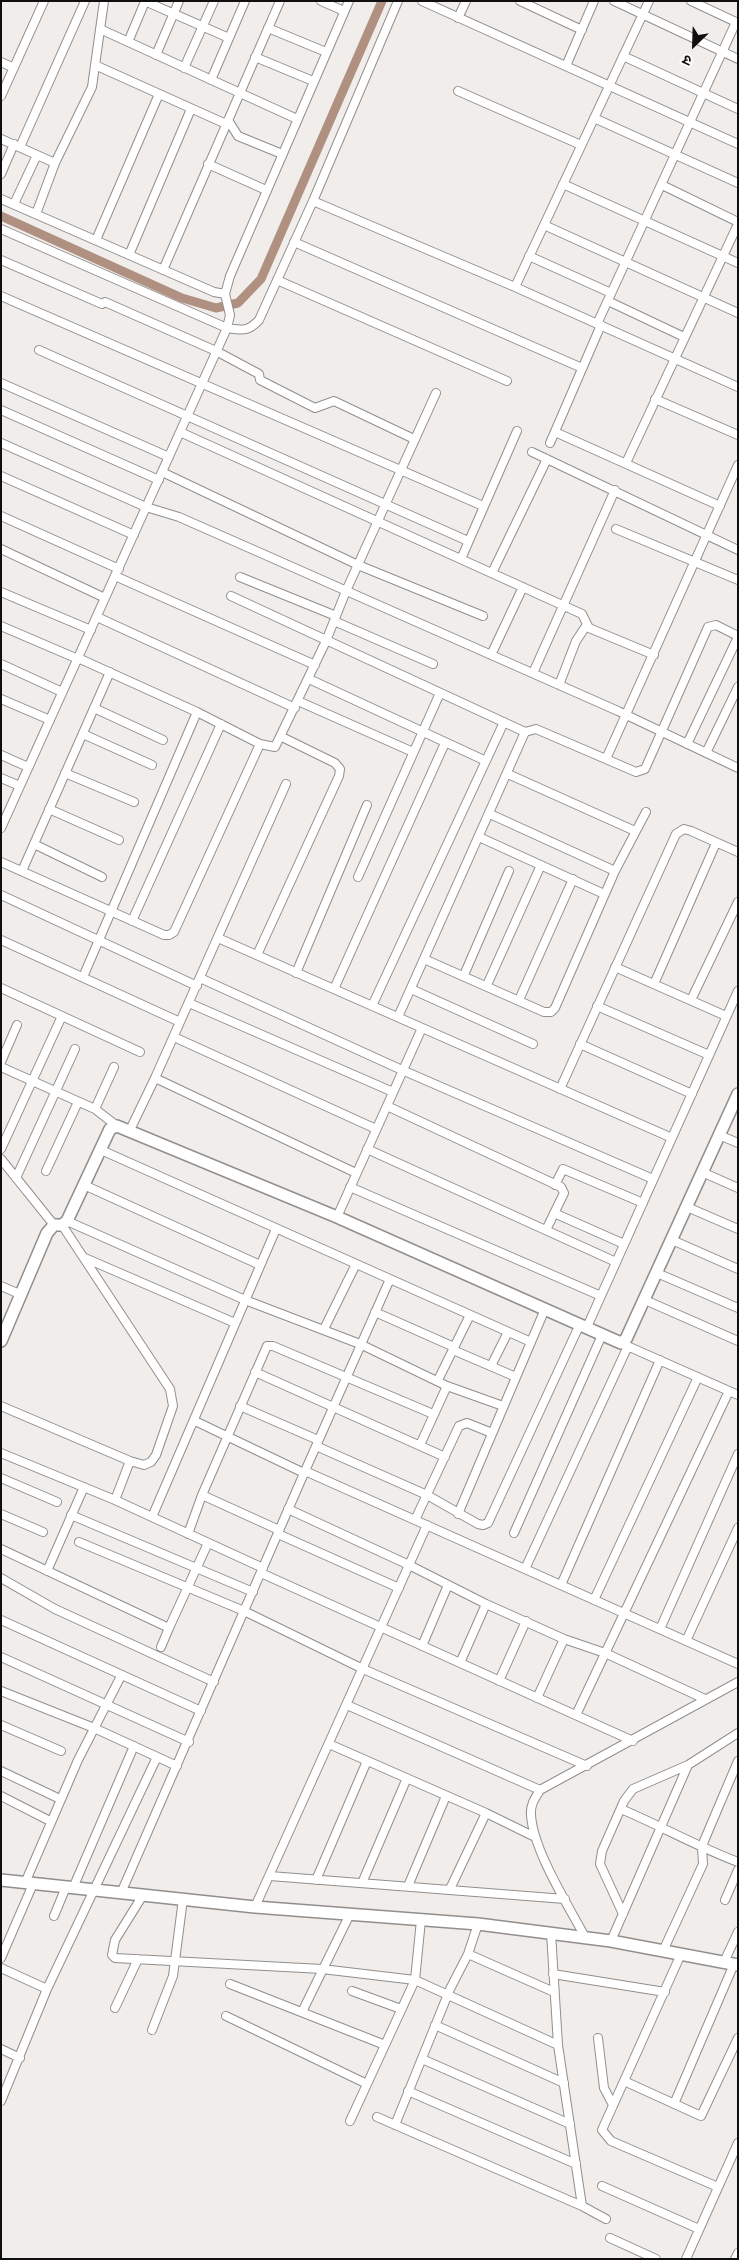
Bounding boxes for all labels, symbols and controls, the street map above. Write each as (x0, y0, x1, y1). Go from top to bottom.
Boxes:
north arrow (669, 20, 719, 70)
text: उ (680, 50, 695, 69)

